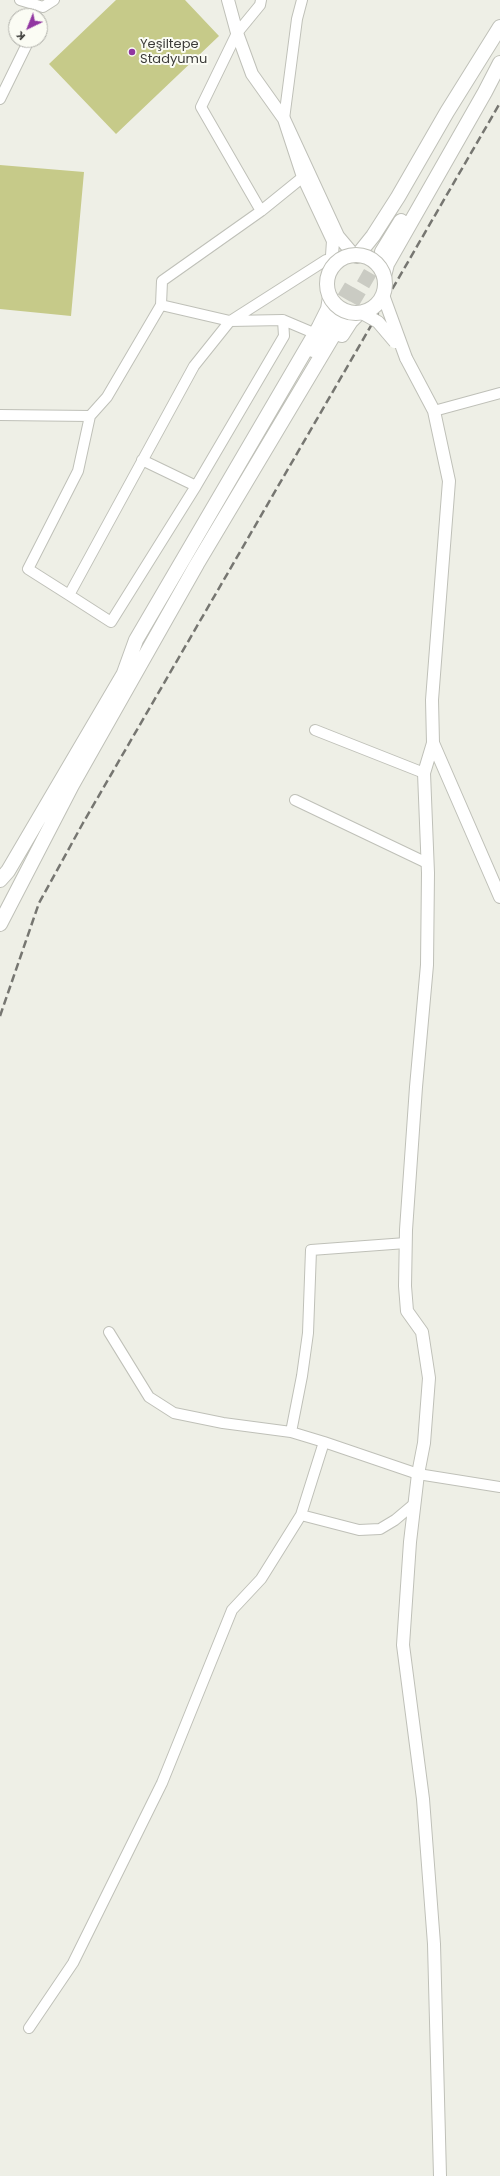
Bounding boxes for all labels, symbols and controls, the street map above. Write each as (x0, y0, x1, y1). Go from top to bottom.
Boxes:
north arrow (8, 8, 48, 48)
text: K (12, 28, 29, 45)
place label: Yeşiltepe Stadyumu (140, 37, 207, 68)
marker: Yeşiltepe Stadyumu (127, 47, 137, 57)

